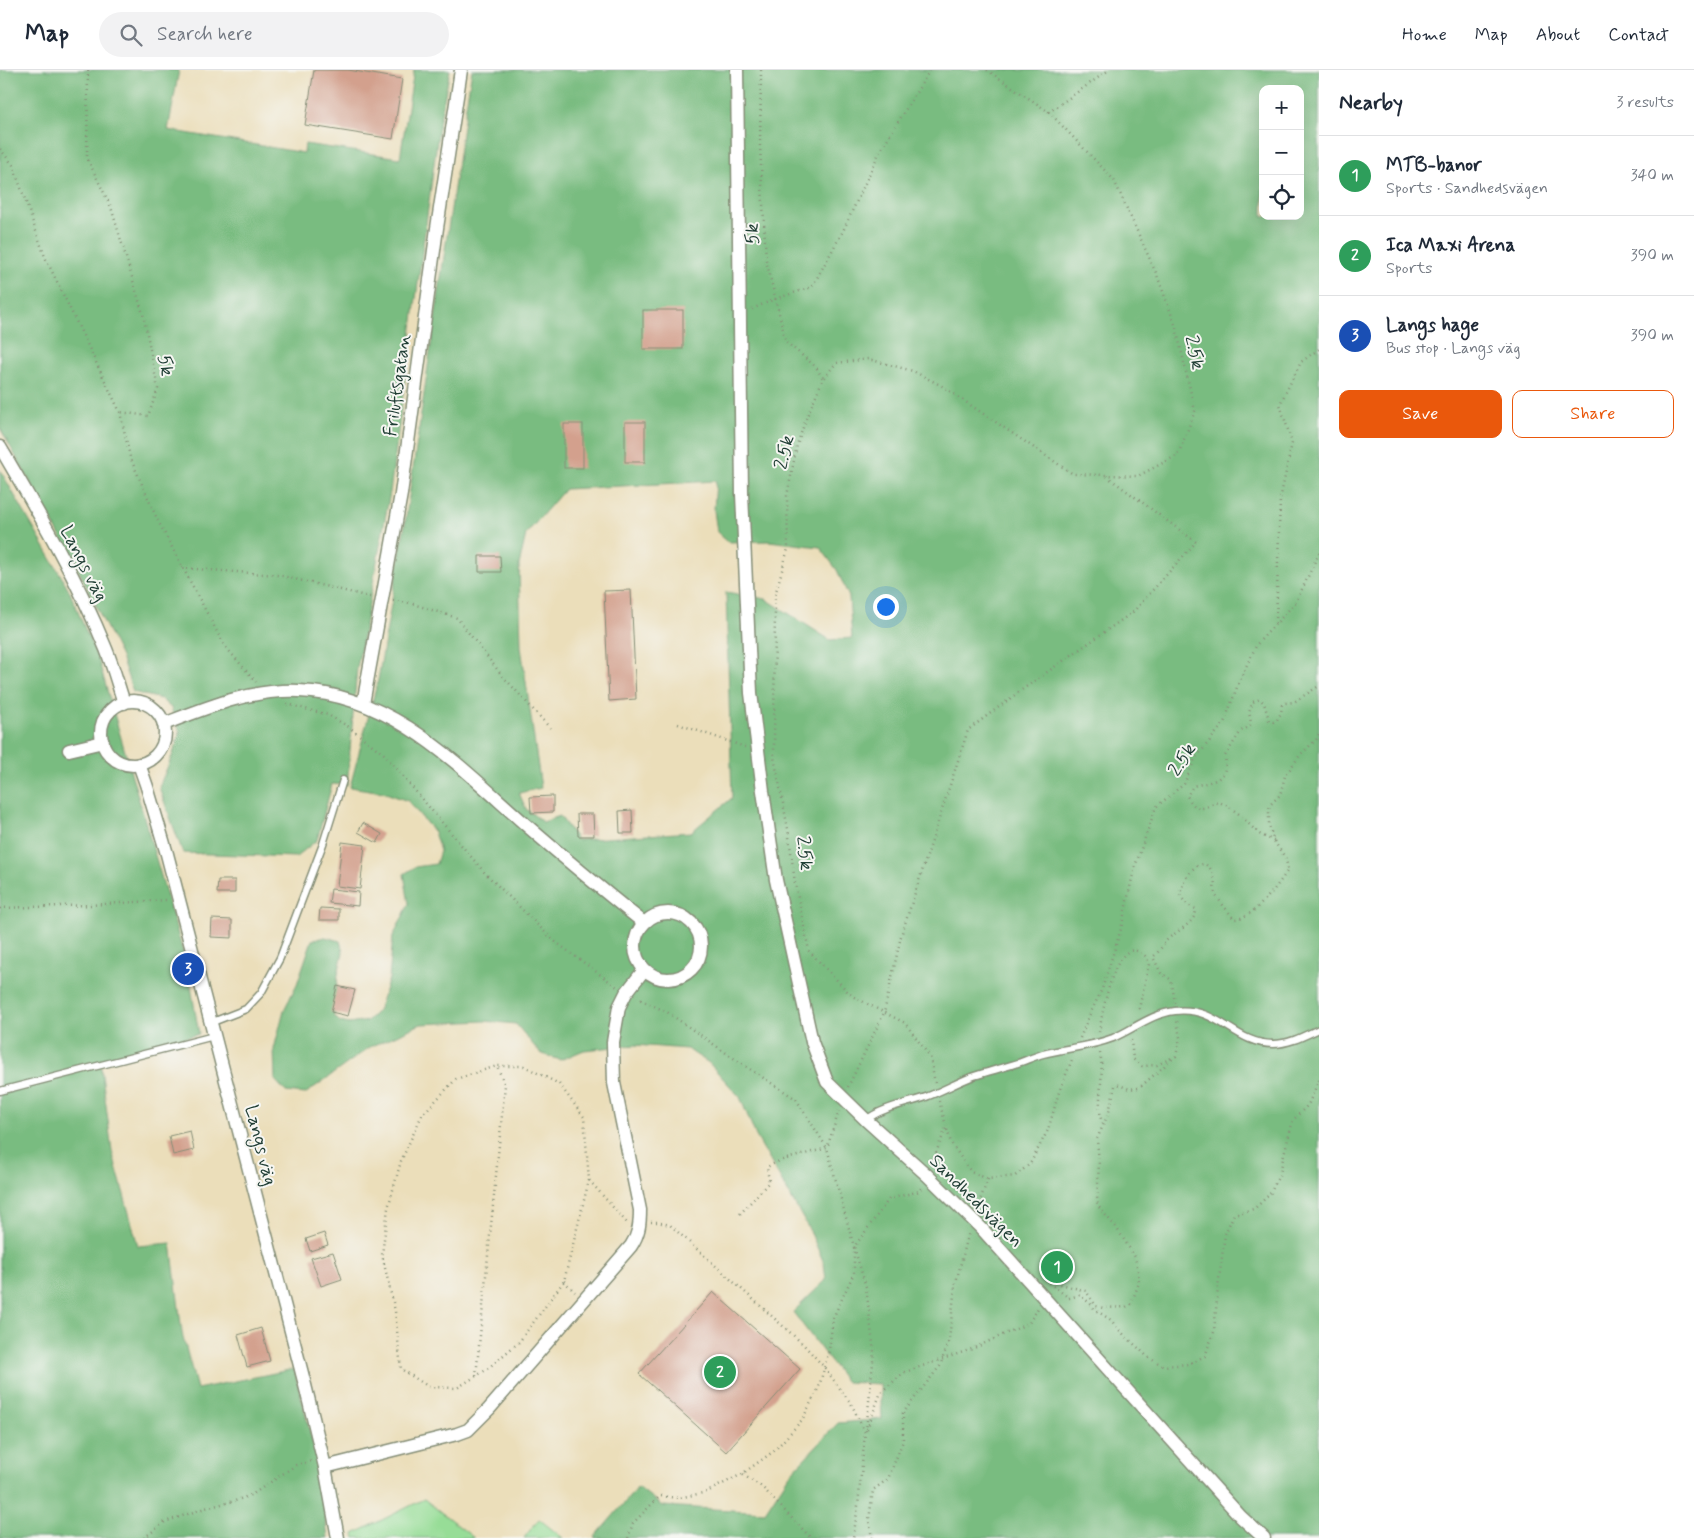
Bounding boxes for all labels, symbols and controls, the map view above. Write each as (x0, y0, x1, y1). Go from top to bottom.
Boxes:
search box (99, 12, 449, 57)
text: Map (25, 19, 69, 50)
icon: search (117, 21, 145, 49)
text: Search here (157, 22, 253, 47)
text: Home (1402, 23, 1447, 47)
text: Map (1475, 23, 1508, 47)
text: About (1536, 23, 1580, 47)
text: Contact (1608, 23, 1669, 47)
map controls (1259, 85, 1304, 220)
button: + (1259, 85, 1304, 130)
text: Nearby (1339, 89, 1403, 117)
text: 3 results (1616, 92, 1674, 113)
button: − (1259, 130, 1304, 175)
text: MTB-banor (1386, 153, 1482, 178)
text: 1 (1351, 165, 1359, 186)
text: 340 m (1630, 165, 1674, 186)
button: locate (1259, 175, 1304, 220)
text: Sports · Sandhedsvägen (1386, 178, 1548, 199)
street label: 5k (740, 223, 765, 245)
text: Ica Maxi Arena (1386, 233, 1515, 258)
text: 2 (1351, 245, 1359, 266)
text: 390 m (1631, 245, 1674, 266)
text: Sports (1386, 258, 1432, 279)
text: Langs hage (1386, 313, 1479, 338)
text: 3 (1351, 325, 1359, 346)
text: 390 m (1631, 325, 1674, 346)
street label: Friluftsgatan (378, 332, 418, 438)
street label: 2.5k (1179, 333, 1211, 372)
text: Bus stop · Langs väg (1386, 338, 1520, 359)
street label: 5k (151, 353, 180, 378)
button: Save (1339, 390, 1502, 438)
button: Share (1512, 390, 1674, 438)
street label: 2.5k (768, 432, 801, 472)
street label: Langs väg (52, 521, 113, 607)
your location (873, 594, 899, 620)
street label: 2.5k (1163, 738, 1202, 781)
street label: 2.5k (790, 835, 819, 872)
pin: 3 (172, 950, 204, 988)
street label: Langs väg (237, 1102, 283, 1189)
street label: Sandhedsvägen (923, 1149, 1028, 1254)
pin: 1 (1041, 1248, 1073, 1286)
pin: 2 (704, 1353, 736, 1391)

